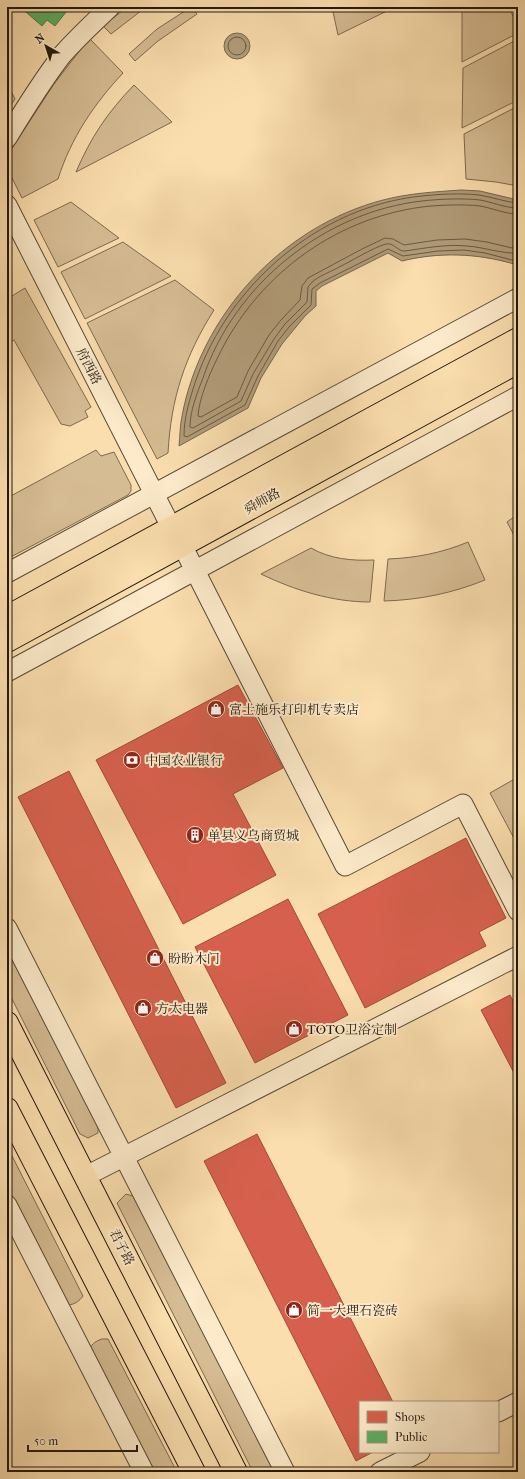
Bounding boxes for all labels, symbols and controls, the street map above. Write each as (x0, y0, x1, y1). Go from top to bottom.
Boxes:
north arrow (26, 26, 66, 66)
text: N (33, 31, 48, 46)
street label: 府西路 (73, 345, 105, 387)
street label: 舜师路 (241, 485, 283, 517)
shop icon: 富士施乐打印机专卖店 (206, 699, 226, 719)
place label: 富士施乐打印机专卖店 (229, 702, 359, 717)
bank icon: 中国农业银行 (122, 750, 142, 770)
place label: 中国农业银行 (145, 753, 223, 768)
building icon: 单县义乌商贸城 (185, 825, 205, 845)
place label: 单县义乌商贸城 (208, 828, 299, 843)
shop icon: 盼盼木门 (145, 948, 165, 968)
place label: 盼盼木门 (168, 951, 220, 966)
shop icon: 方太电器 (133, 998, 153, 1018)
place label: 方太电器 (156, 1001, 208, 1016)
shop icon: TOTO卫浴定制 (284, 1019, 304, 1039)
place label: TOTO卫浴定制 (307, 1022, 397, 1037)
street label: 君子路 (106, 1226, 138, 1268)
shop icon: 简一大理石瓷砖 (284, 1300, 304, 1320)
place label: 简一大理石瓷砖 (307, 1303, 398, 1318)
legend (359, 1401, 499, 1453)
text: Shops (395, 1410, 425, 1424)
scale bar (28, 1427, 137, 1453)
text: Public (395, 1430, 427, 1444)
text: 50 m (34, 1434, 58, 1448)

